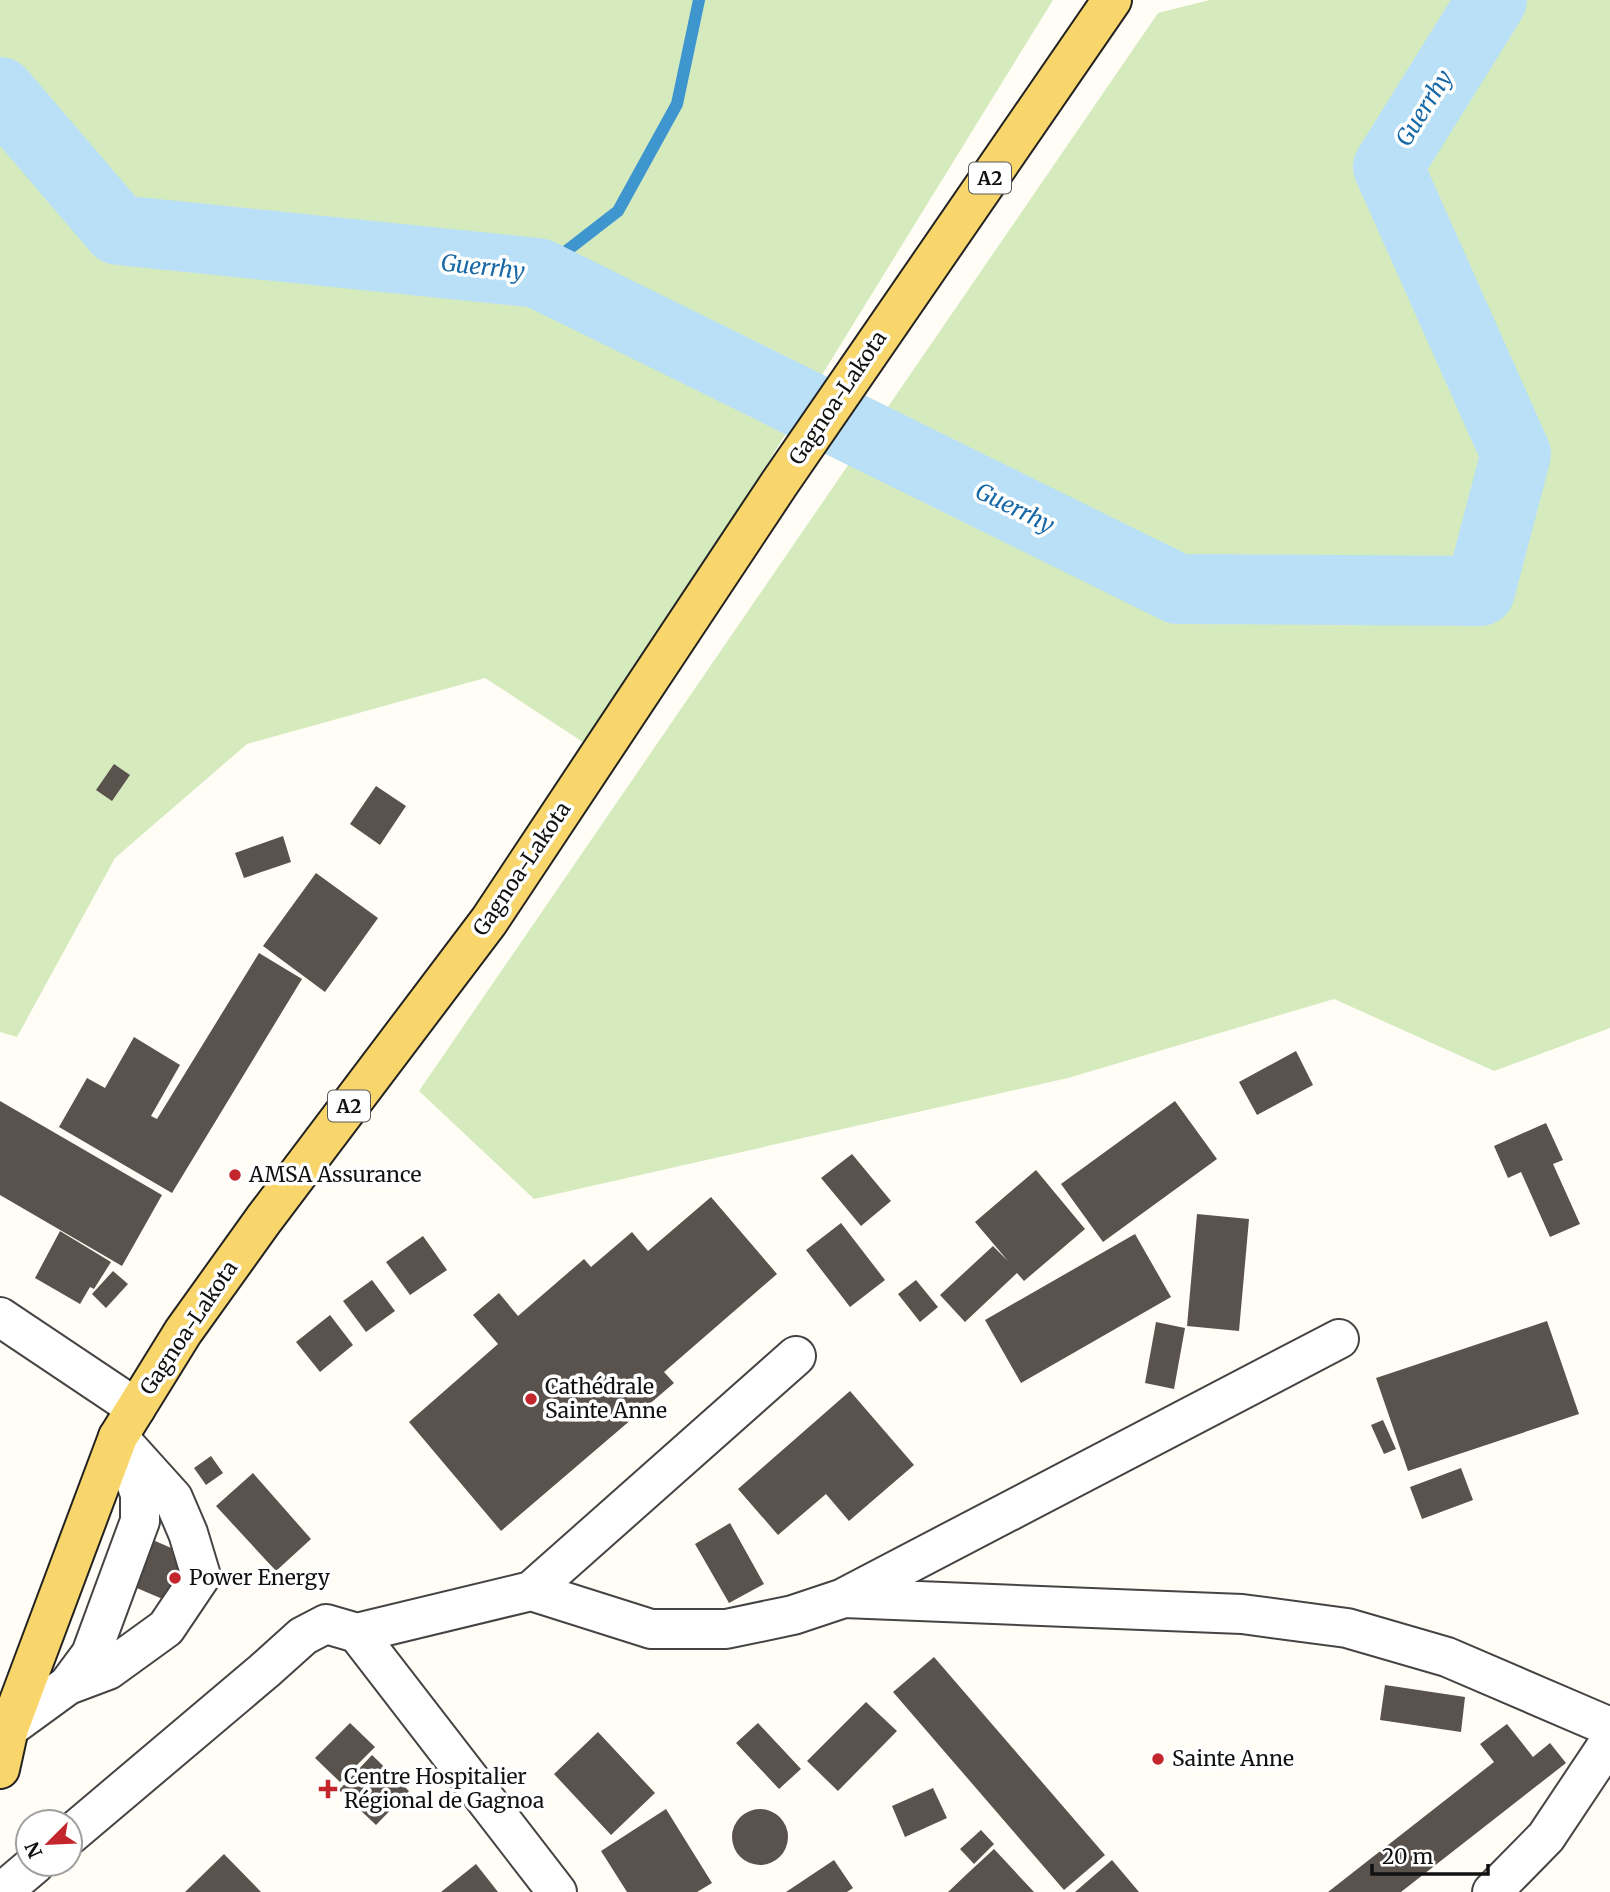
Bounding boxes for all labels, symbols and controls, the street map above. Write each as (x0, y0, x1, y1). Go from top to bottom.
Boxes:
water label: Guerrhy (1389, 64, 1458, 151)
road number: A2 (969, 162, 1011, 194)
water label: Guerrhy (440, 248, 527, 285)
street label: Gagnoa-Lakota (783, 326, 892, 470)
water label: Guerrhy (971, 476, 1060, 539)
street label: Gagnoa-Lakota (467, 797, 576, 941)
road number: A2 (328, 1090, 370, 1122)
place label: AMSA Assurance (248, 1161, 421, 1188)
marker: AMSA Assurance (227, 1167, 243, 1183)
street label: Gagnoa-Lakota (134, 1256, 243, 1400)
place label: Cathédrale Sainte Anne (545, 1373, 667, 1424)
marker: Cathédrale Sainte Anne (523, 1391, 539, 1407)
place label: Power Energy (189, 1564, 331, 1591)
marker: Power Energy (167, 1570, 183, 1586)
place label: Sainte Anne (1172, 1745, 1294, 1772)
marker: Sainte Anne (1150, 1751, 1166, 1767)
place label: Centre Hospitalier Régional de Gagnoa (344, 1763, 544, 1814)
marker: Centre Hospitalier Régional de Gagnoa (318, 1779, 338, 1799)
north arrow (14, 1808, 84, 1878)
scale bar (1372, 1832, 1488, 1876)
text: N (19, 1838, 47, 1862)
text: 20 m (1382, 1843, 1434, 1870)

